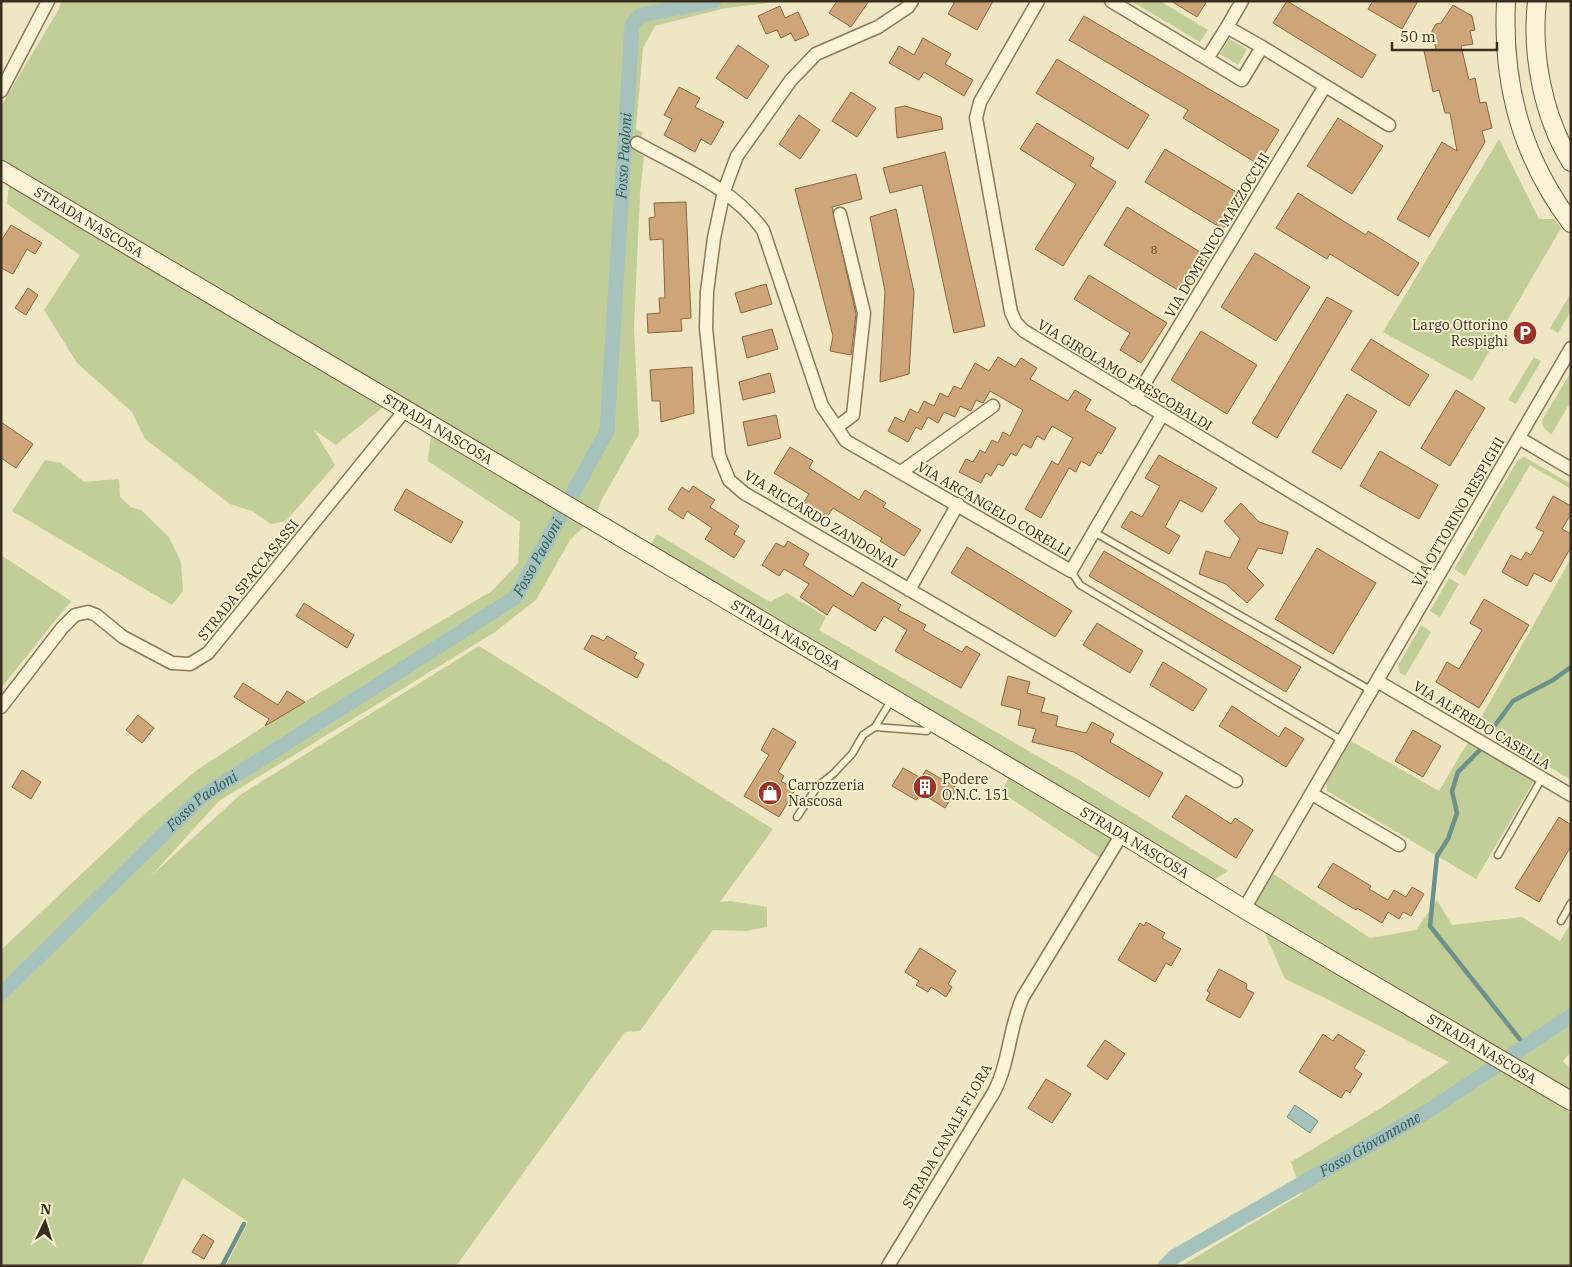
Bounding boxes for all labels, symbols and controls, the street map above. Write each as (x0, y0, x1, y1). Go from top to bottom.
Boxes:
scale bar (1392, 20, 1497, 52)
text: 50 m (1400, 27, 1436, 46)
water label: Fosso Paoloni (611, 112, 636, 200)
street label: VIA DOMENICO MAZZOCCHI (1160, 149, 1274, 321)
street label: STRADA NASCOSA (31, 183, 147, 262)
house number: 8 (1151, 243, 1157, 257)
street label: VIA GIROLAMO FRESCOBALDI (1034, 316, 1216, 435)
place label: Largo Ottorino Respighi (1412, 316, 1508, 350)
parking icon: Largo Ottorino Respighi (1512, 320, 1538, 346)
street label: STRADA NASCOSA (380, 390, 496, 468)
street label: VIA OTTORINO RESPIGHI (1408, 434, 1508, 590)
street label: VIA ARCANGELO CORELLI (914, 458, 1074, 560)
street label: VIA RICCARDO ZANDONAI (741, 466, 901, 572)
water label: Fosso Paoloni (508, 514, 567, 600)
street label: STRADA SPACCASASSI (194, 516, 302, 644)
street label: STRADA NASCOSA (728, 595, 844, 674)
street label: VIA ALFREDO CASELLA (1410, 677, 1554, 773)
water label: Fosso Paoloni (161, 766, 241, 836)
place label: Podere O.N.C. 151 (942, 770, 1010, 804)
building icon: Podere O.N.C. 151 (912, 774, 938, 800)
place label: Carrozzeria Nascosa (788, 776, 865, 810)
shop icon: Carrozzeria Nascosa (757, 780, 783, 806)
street label: STRADA NASCOSA (1077, 802, 1193, 882)
street label: STRADA NASCOSA (1424, 1010, 1540, 1088)
street label: STRADA CANALE FLORA (898, 1060, 996, 1212)
water label: Fosso Giovannone (1315, 1107, 1424, 1181)
north arrow (20, 1197, 70, 1247)
text: N (40, 1200, 52, 1218)

